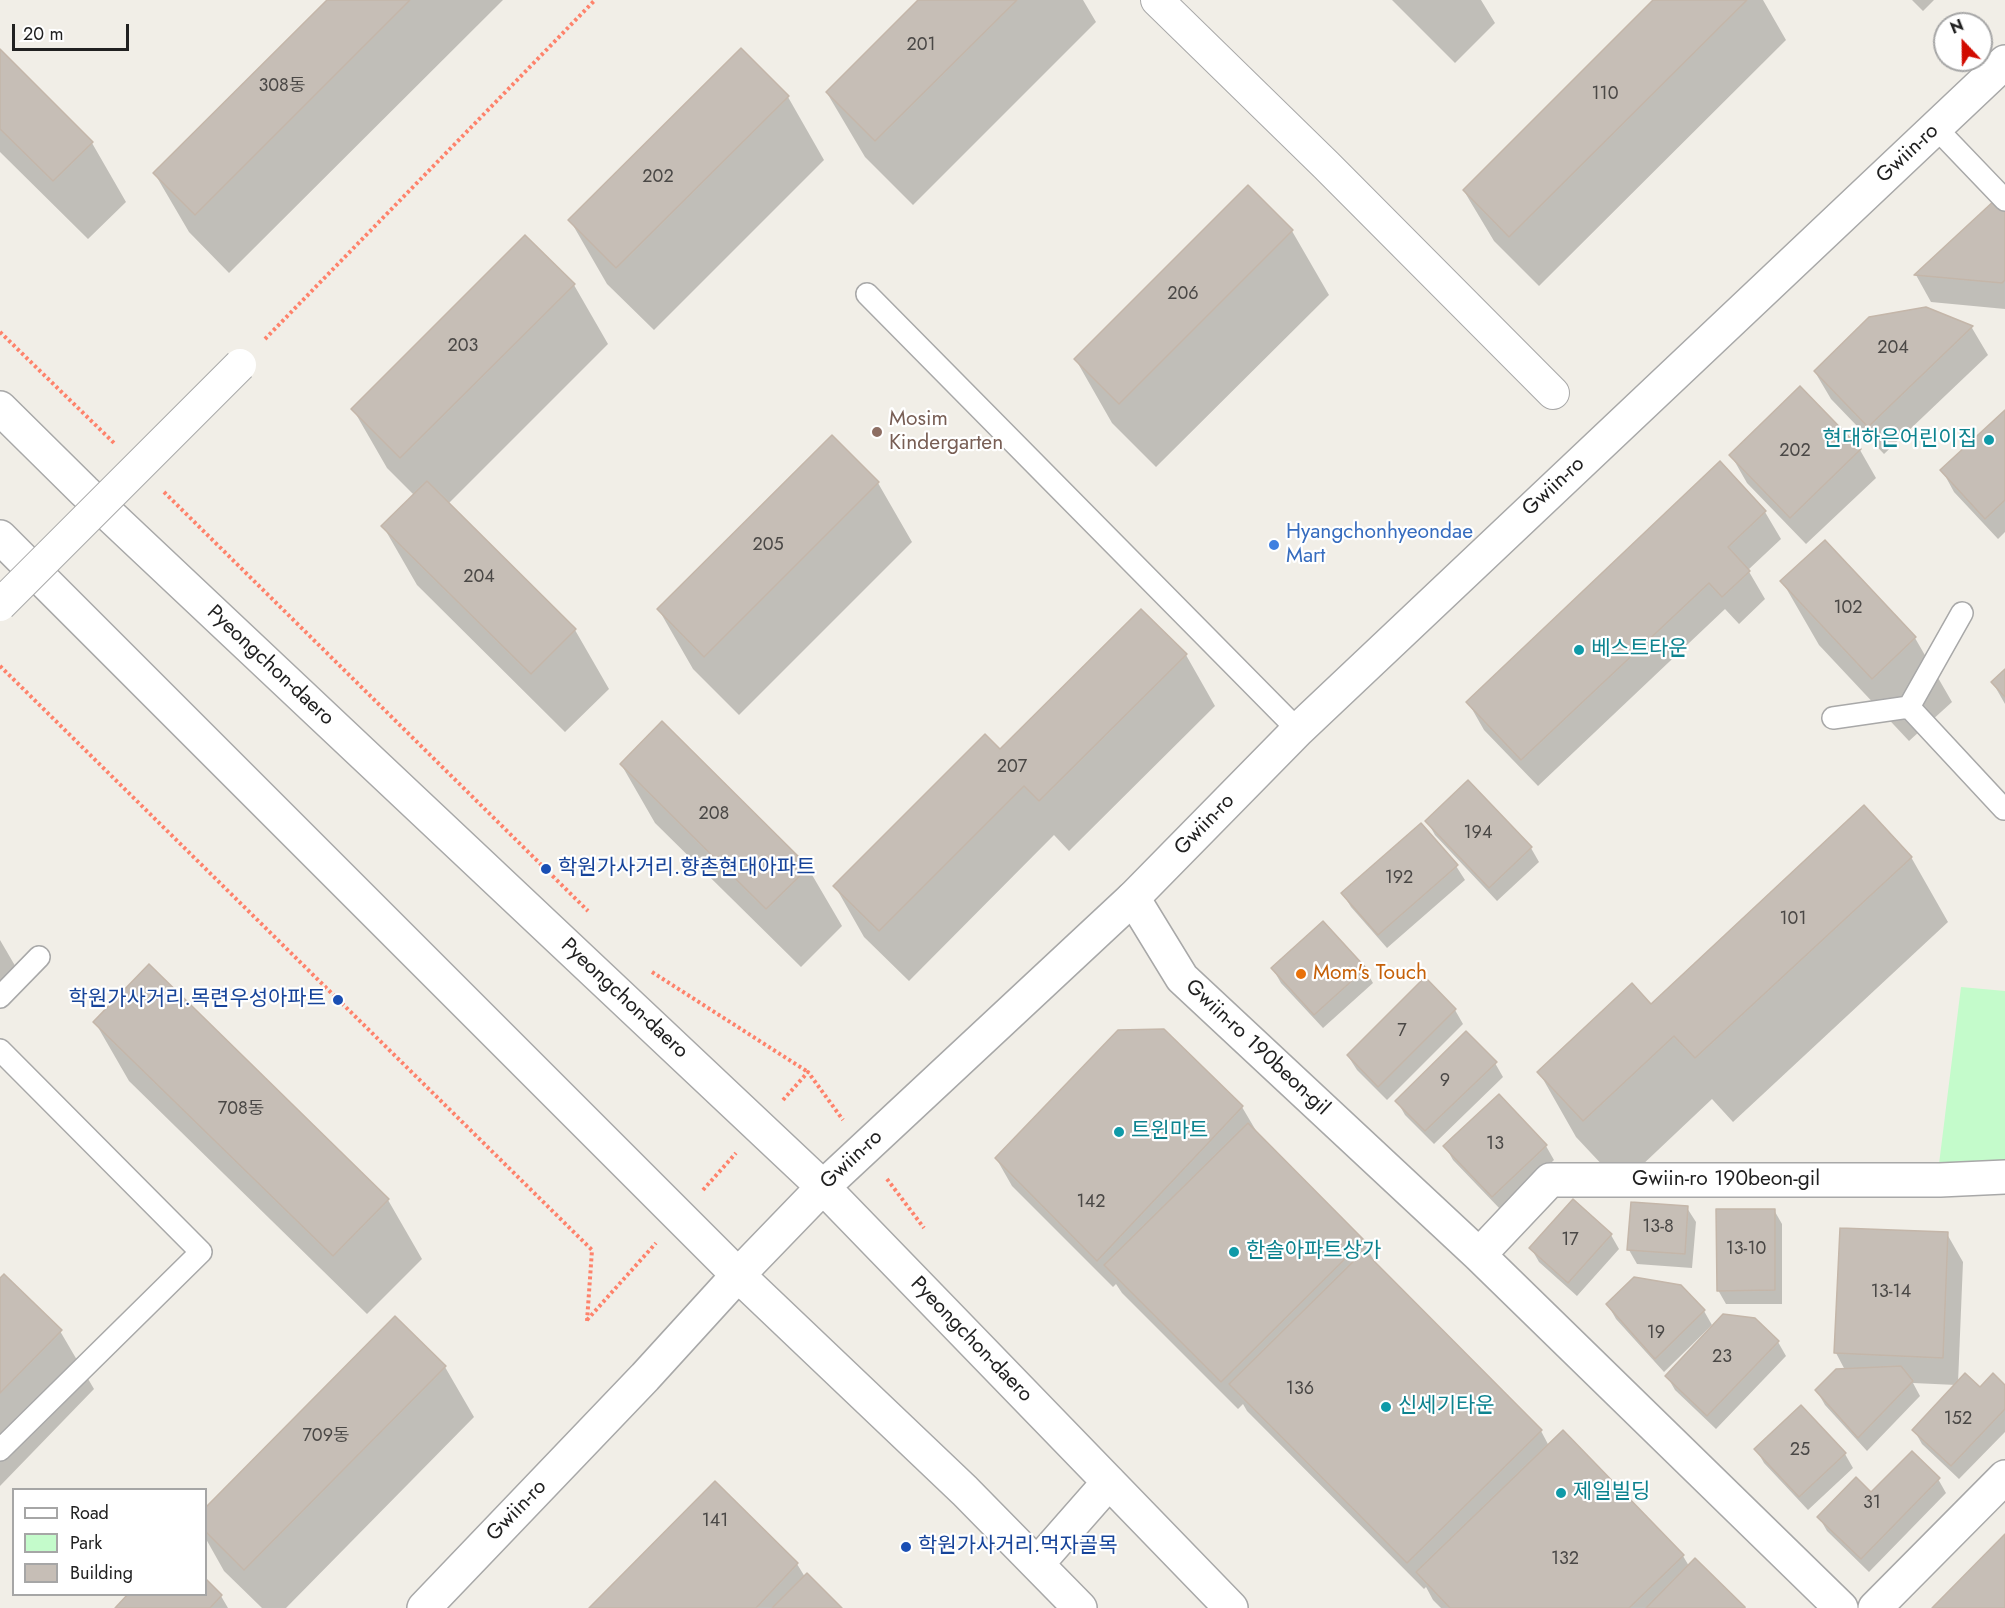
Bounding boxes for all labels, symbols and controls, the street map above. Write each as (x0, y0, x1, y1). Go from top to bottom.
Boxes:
scale bar (15, 12, 132, 50)
north arrow (1933, 12, 1993, 72)
text: N (1947, 14, 1967, 40)
text: 20 m (23, 21, 63, 47)
house number: 201 (906, 35, 936, 57)
house number: 308동 (258, 76, 306, 98)
house number: 110 (1592, 84, 1618, 106)
street label: Gwiin-ro (1872, 119, 1944, 189)
house number: 202 (642, 167, 674, 189)
house number: 206 (1167, 284, 1199, 306)
house number: 203 (448, 336, 478, 358)
house number: 204 (1877, 338, 1909, 360)
place label: Mosim Kindergarten (889, 407, 1003, 457)
marker: Mosim Kindergarten (870, 425, 884, 439)
place label: 현대하은어린이집 (1822, 427, 1977, 453)
marker: 현대하은어린이집 (1982, 433, 1996, 447)
house number: 202 (1779, 441, 1811, 463)
street label: Gwiin-ro (1518, 452, 1590, 522)
place label: Hyangchonhyeondae Mart (1286, 520, 1473, 570)
house number: 205 (752, 535, 784, 557)
marker: Hyangchonhyeondae Mart (1267, 538, 1281, 552)
house number: 204 (463, 567, 495, 589)
house number: 102 (1833, 598, 1863, 620)
street label: Pyeongchon-daero (201, 601, 339, 731)
place label: 베스트타운 (1591, 637, 1688, 663)
marker: 베스트타운 (1572, 643, 1586, 657)
house number: 207 (997, 757, 1027, 779)
street label: Gwiin-ro (1170, 789, 1240, 861)
house number: 208 (699, 804, 729, 826)
house number: 194 (1464, 823, 1492, 845)
place label: 학원가사거리.향촌현대아파트 (558, 856, 815, 882)
marker: 학원가사거리.향촌현대아파트 (539, 862, 553, 876)
house number: 192 (1385, 868, 1413, 890)
house number: 101 (1780, 909, 1806, 931)
street label: Pyeongchon-daero (555, 934, 693, 1064)
place label: Mom's Touch (1313, 961, 1427, 987)
marker: Mom's Touch (1294, 967, 1308, 981)
street label: Gwiin-ro 190beon-gil (1180, 975, 1334, 1121)
place label: 학원가사거리.목련우성아파트 (69, 987, 326, 1013)
marker: 학원가사거리.목련우성아파트 (331, 993, 345, 1007)
house number: 7 (1397, 1021, 1407, 1043)
house number: 9 (1440, 1071, 1450, 1093)
house number: 708동 (218, 1099, 264, 1121)
place label: 트윈마트 (1131, 1119, 1208, 1145)
street label: Gwiin-ro (816, 1125, 888, 1195)
marker: 트윈마트 (1112, 1125, 1126, 1139)
house number: 13 (1486, 1134, 1504, 1156)
street label: Gwiin-ro 190beon-gil (1632, 1167, 1820, 1193)
house number: 142 (1077, 1192, 1105, 1214)
house number: 13-8 (1642, 1217, 1674, 1239)
house number: 17 (1561, 1230, 1579, 1252)
place label: 한솔아파트상가 (1246, 1239, 1381, 1265)
house number: 13-10 (1726, 1239, 1766, 1261)
marker: 한솔아파트상가 (1227, 1245, 1241, 1259)
street label: Pyeongchon-daero (905, 1272, 1037, 1408)
house number: 13-14 (1871, 1282, 1911, 1304)
house number: 19 (1647, 1323, 1665, 1345)
house number: 23 (1712, 1347, 1732, 1369)
house number: 136 (1286, 1379, 1314, 1401)
place label: 신세기타운 (1398, 1394, 1495, 1420)
marker: 신세기타운 (1379, 1400, 1393, 1414)
house number: 152 (1944, 1409, 1972, 1431)
house number: 709동 (302, 1426, 350, 1448)
house number: 25 (1790, 1440, 1810, 1462)
street label: Gwiin-ro (482, 1475, 552, 1547)
place label: 제일빌딩 (1573, 1480, 1650, 1506)
marker: 제일빌딩 (1554, 1486, 1568, 1500)
legend (12, 1488, 207, 1596)
house number: 31 (1863, 1493, 1881, 1515)
text: Road (70, 1500, 109, 1526)
house number: 141 (702, 1511, 728, 1533)
text: Park (70, 1530, 102, 1556)
place label: 학원가사거리.먹자골목 (918, 1534, 1117, 1560)
marker: 학원가사거리.먹자골목 (899, 1540, 913, 1554)
house number: 132 (1551, 1549, 1579, 1571)
text: Building (70, 1560, 133, 1586)

